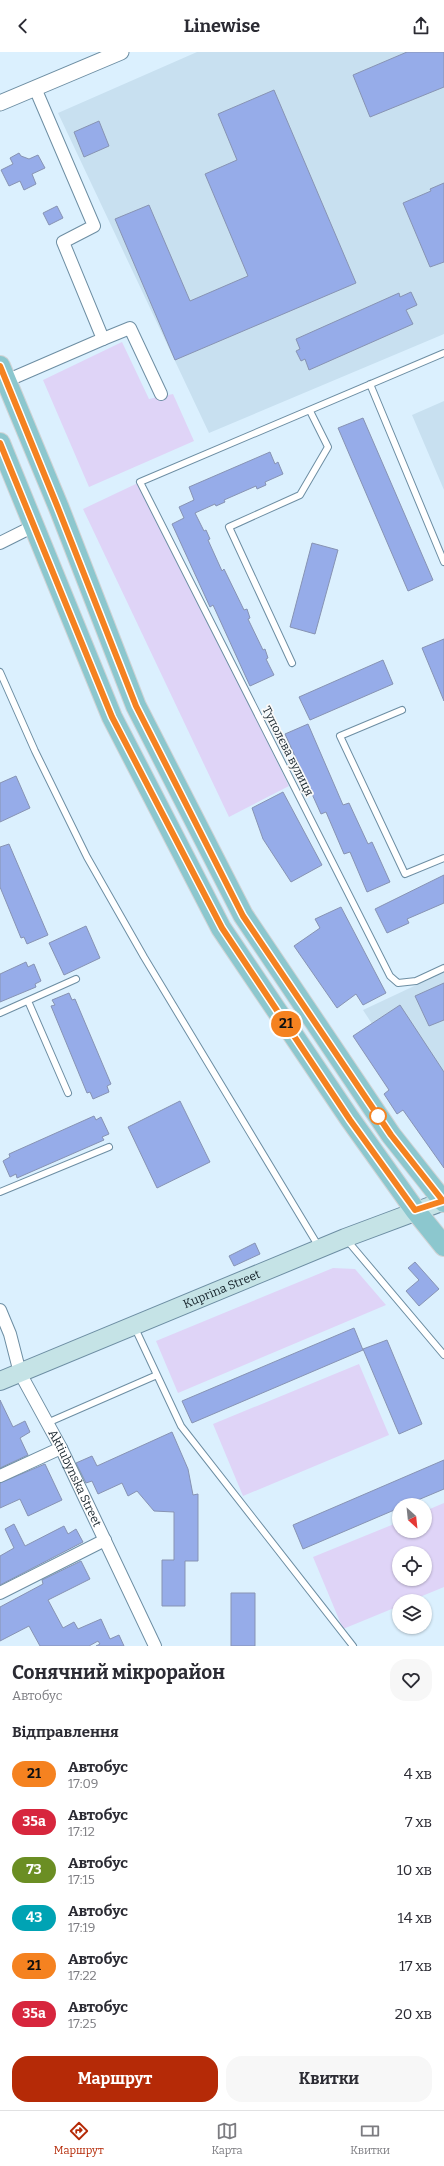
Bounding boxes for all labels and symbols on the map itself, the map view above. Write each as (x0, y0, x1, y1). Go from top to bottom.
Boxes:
street label: Туполєва вулиця (259, 704, 317, 799)
line badge: 21 (268, 1011, 304, 1037)
unlabelled marker (369, 1107, 387, 1125)
street label: Kuprina Street (181, 1267, 263, 1311)
street label: Aktiubynska Street (45, 1427, 105, 1530)
north arrow (392, 1498, 432, 1538)

